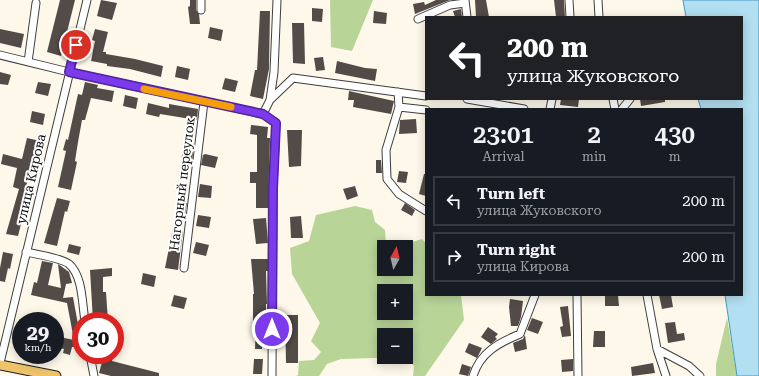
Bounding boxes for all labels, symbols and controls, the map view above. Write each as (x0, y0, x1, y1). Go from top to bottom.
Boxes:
pin (59, 28, 93, 62)
text: 200 m (507, 31, 588, 64)
icon: left (441, 32, 493, 84)
icon: arrive (65, 34, 87, 56)
text: улица Жуковского (507, 65, 679, 86)
street label: Нагорный переулок (166, 116, 198, 252)
text: 23:01 (473, 121, 534, 149)
text: 2 (588, 121, 601, 149)
text: 430 (655, 121, 695, 149)
street label: улица Кирова (13, 132, 49, 226)
text: Arrival (482, 149, 525, 164)
text: min (582, 149, 606, 164)
text: m (669, 149, 681, 164)
text: Turn left (477, 185, 545, 203)
icon: left (443, 190, 465, 212)
text: 200 m (682, 192, 725, 210)
text: улица Жуковского (477, 203, 601, 218)
north arrow (377, 240, 413, 276)
map controls (377, 240, 413, 364)
text: Turn right (477, 241, 556, 259)
icon: right (443, 246, 465, 268)
text: 200 m (682, 248, 725, 266)
text: улица Кирова (477, 259, 569, 274)
button: + (377, 284, 413, 320)
position arrow (251, 308, 293, 350)
speed limit sign: 30 (72, 312, 124, 364)
text: 29 (27, 321, 49, 345)
button: − (377, 328, 413, 364)
text: km/h (25, 342, 51, 353)

